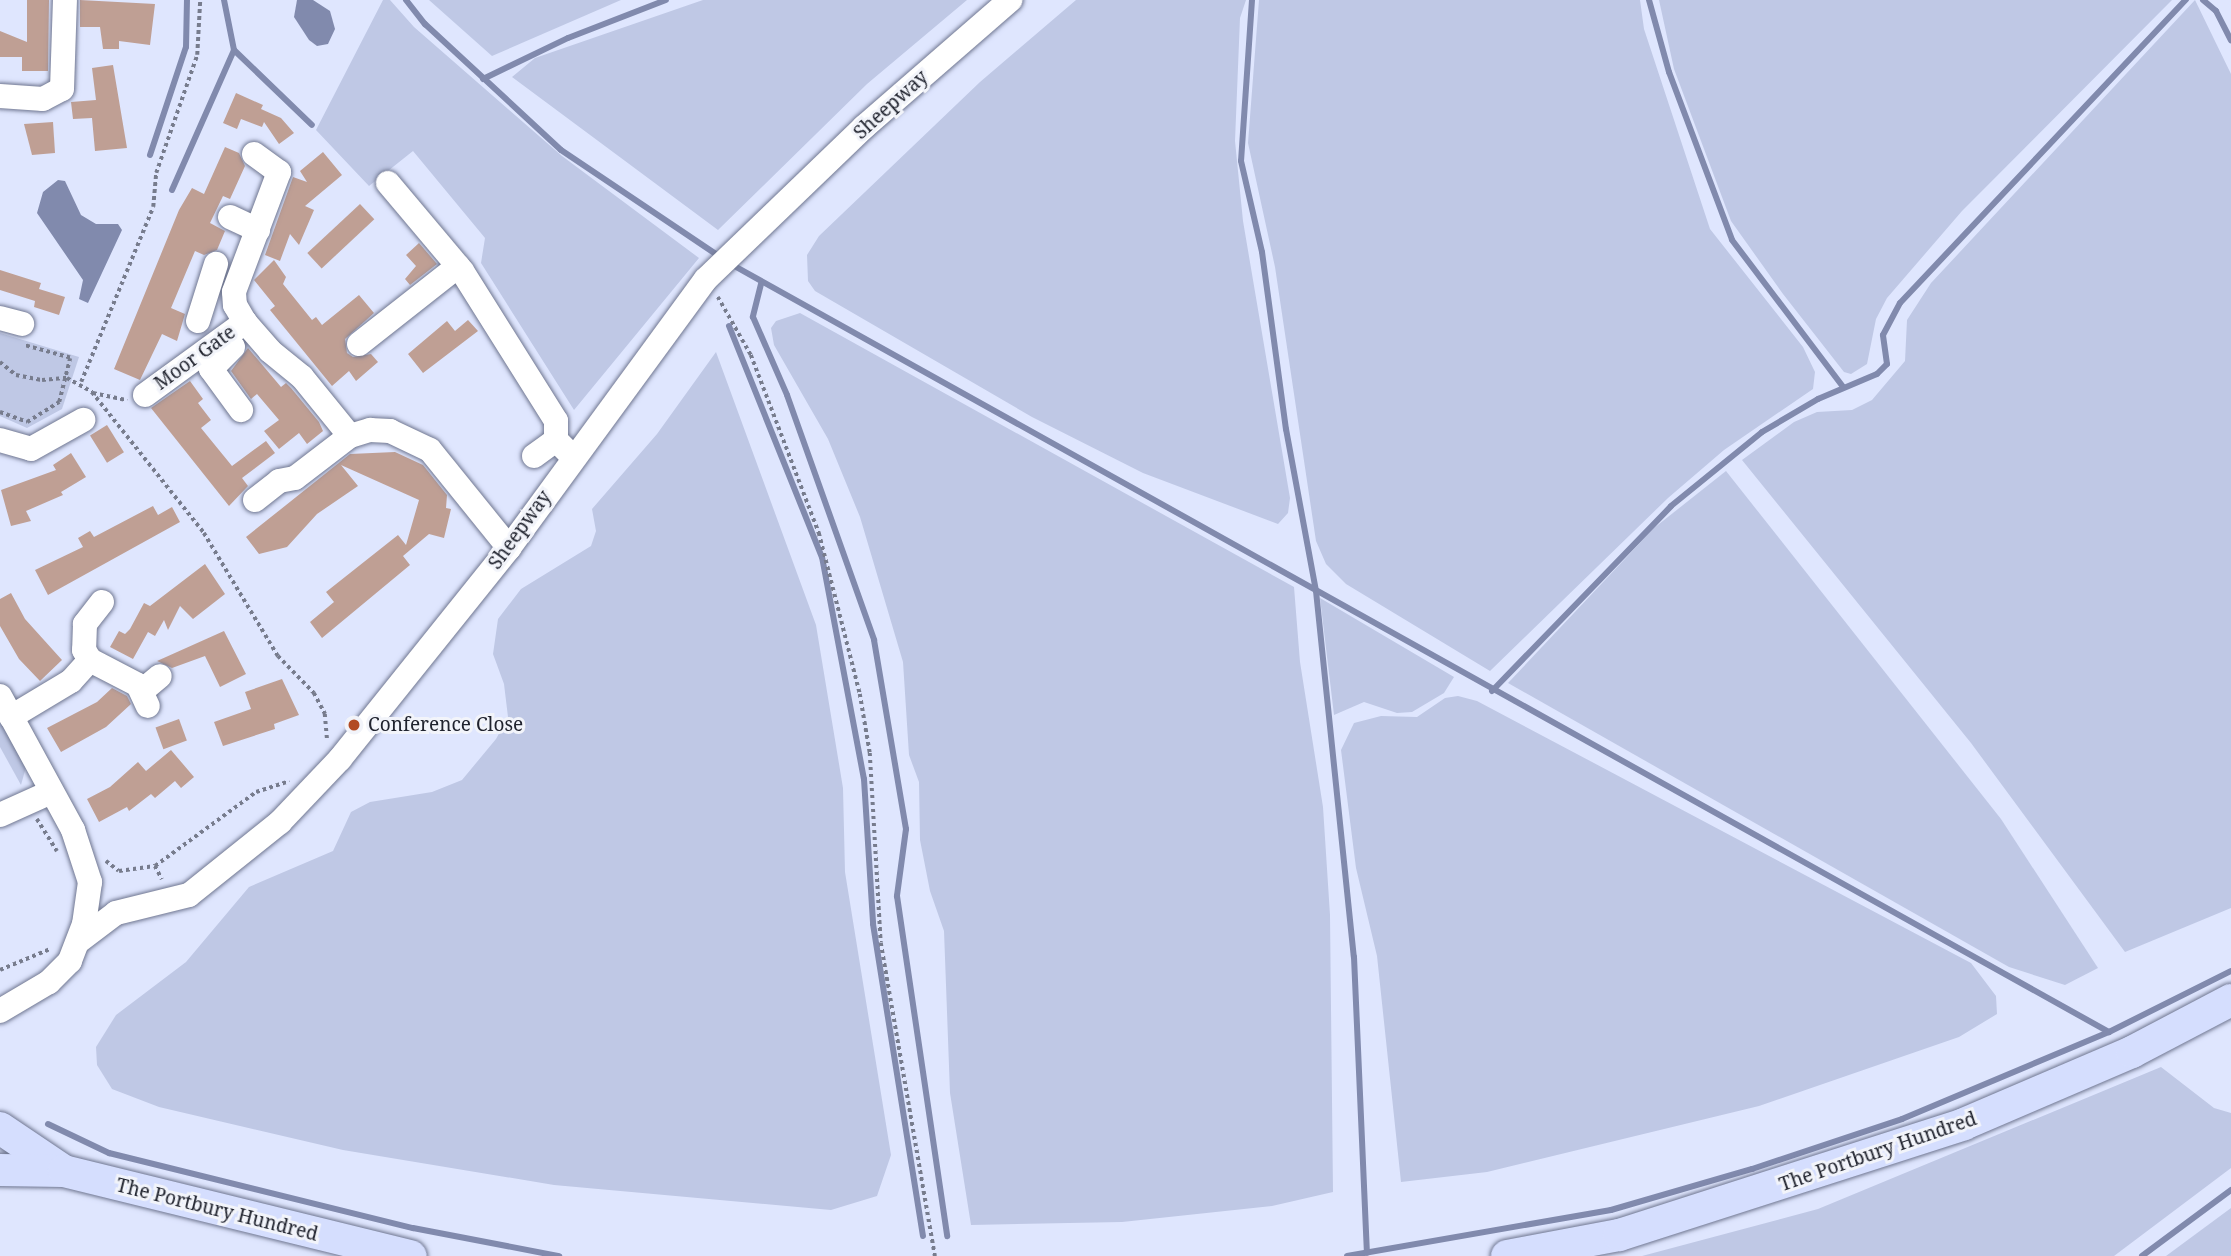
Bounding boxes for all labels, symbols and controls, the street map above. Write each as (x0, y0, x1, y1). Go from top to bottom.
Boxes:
street label: Sheepway (849, 66, 933, 144)
street label: Moor Gate (150, 321, 240, 395)
street label: Sheepway (484, 486, 556, 574)
place label: Conference Close (368, 714, 523, 736)
marker: Conference Close (346, 717, 362, 733)
street label: The Portbury Hundred (1776, 1108, 1980, 1196)
street label: The Portbury Hundred (114, 1174, 320, 1246)

